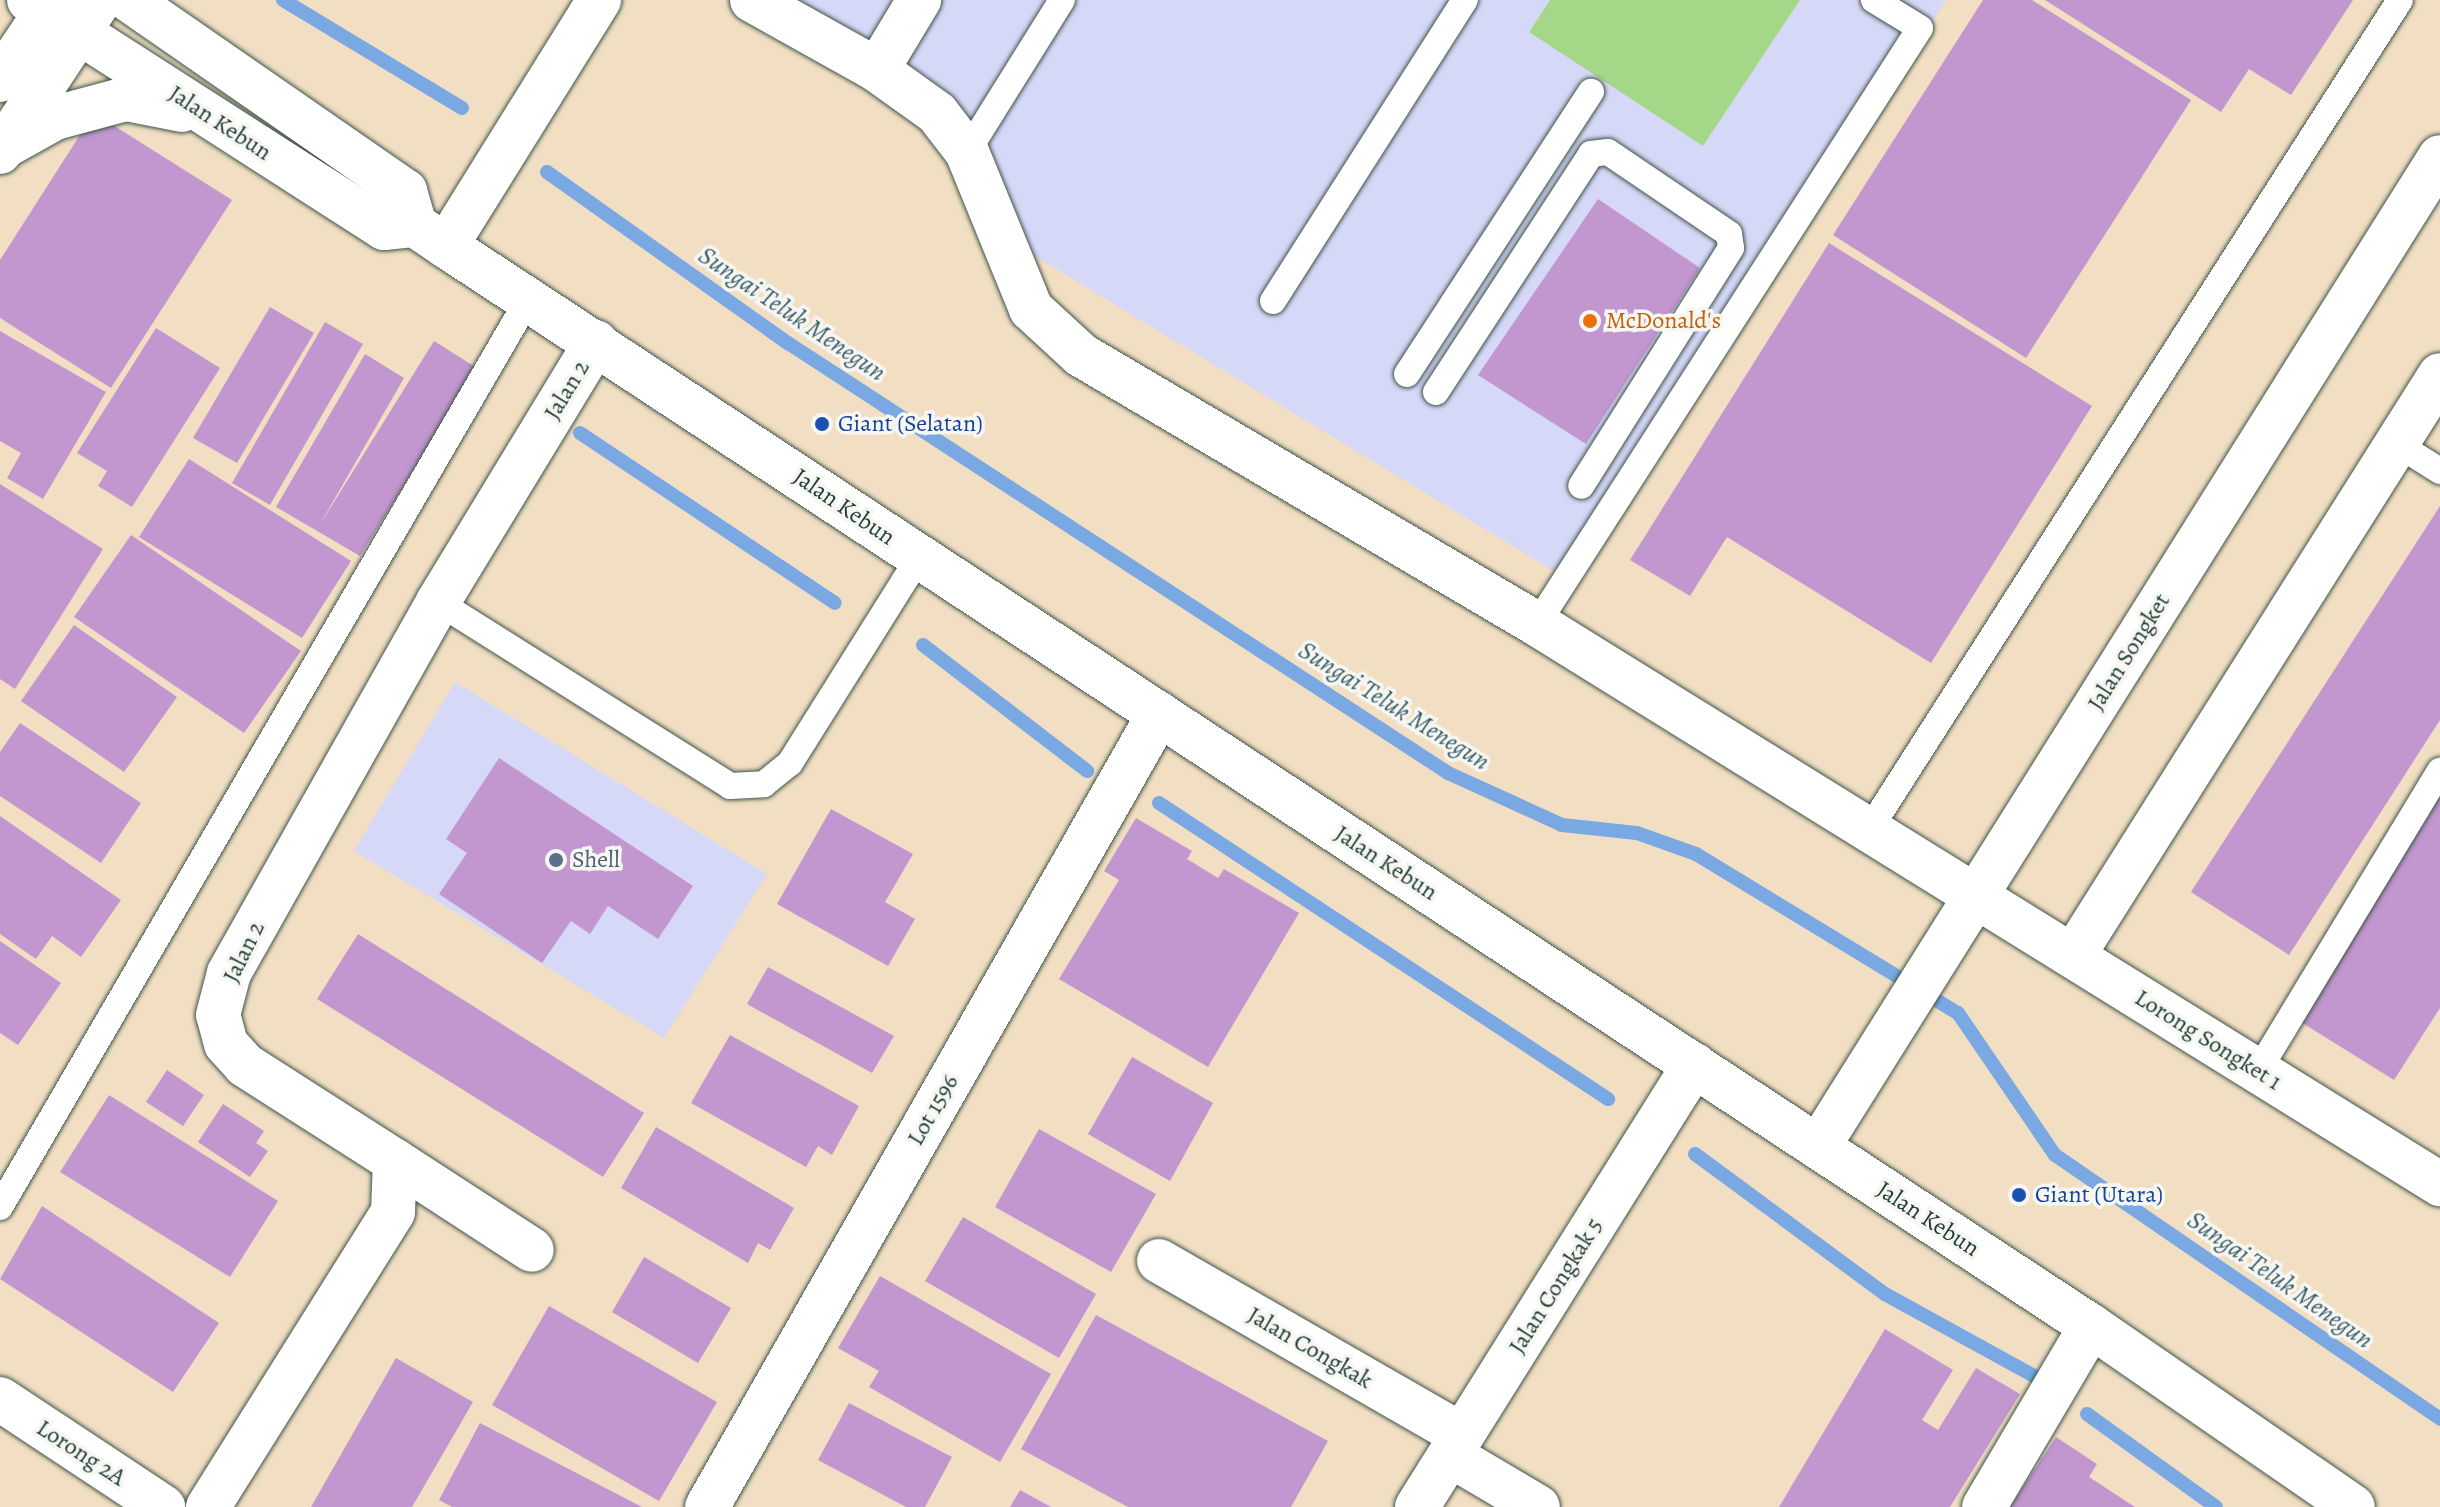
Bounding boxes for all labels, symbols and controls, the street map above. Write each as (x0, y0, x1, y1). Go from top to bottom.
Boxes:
street label: Jalan Kebun (163, 79, 277, 167)
water label: Sungai Teluk Menegun (692, 240, 892, 388)
place label: McDonald's (1606, 307, 1721, 335)
marker: McDonald's (1581, 312, 1599, 330)
street label: Jalan 2 (538, 355, 596, 425)
place label: Giant (Selatan) (838, 410, 983, 438)
marker: Giant (Selatan) (813, 415, 831, 433)
street label: Jalan Kebun (788, 462, 900, 552)
street label: Jalan Songket (2082, 588, 2176, 716)
water label: Sungai Teluk Menegun (1293, 635, 1495, 777)
street label: Jalan Kebun (1329, 819, 1443, 907)
place label: Shell (572, 846, 620, 874)
marker: Shell (547, 851, 565, 869)
street label: Jalan 2 (217, 917, 271, 987)
street label: Lorong Songket 1 (2129, 983, 2287, 1097)
street label: Lot 1596 (901, 1069, 965, 1151)
street label: Jalan Kebun (1871, 1175, 1985, 1263)
place label: Giant (Utara) (2035, 1181, 2163, 1209)
marker: Giant (Utara) (2010, 1186, 2028, 1204)
water label: Sungai Teluk Menegun (2181, 1204, 2379, 1356)
street label: Jalan Congkak 5 (1503, 1213, 1609, 1359)
street label: Jalan Congkak (1242, 1301, 1378, 1395)
street label: Lorong 2A (31, 1414, 131, 1492)

